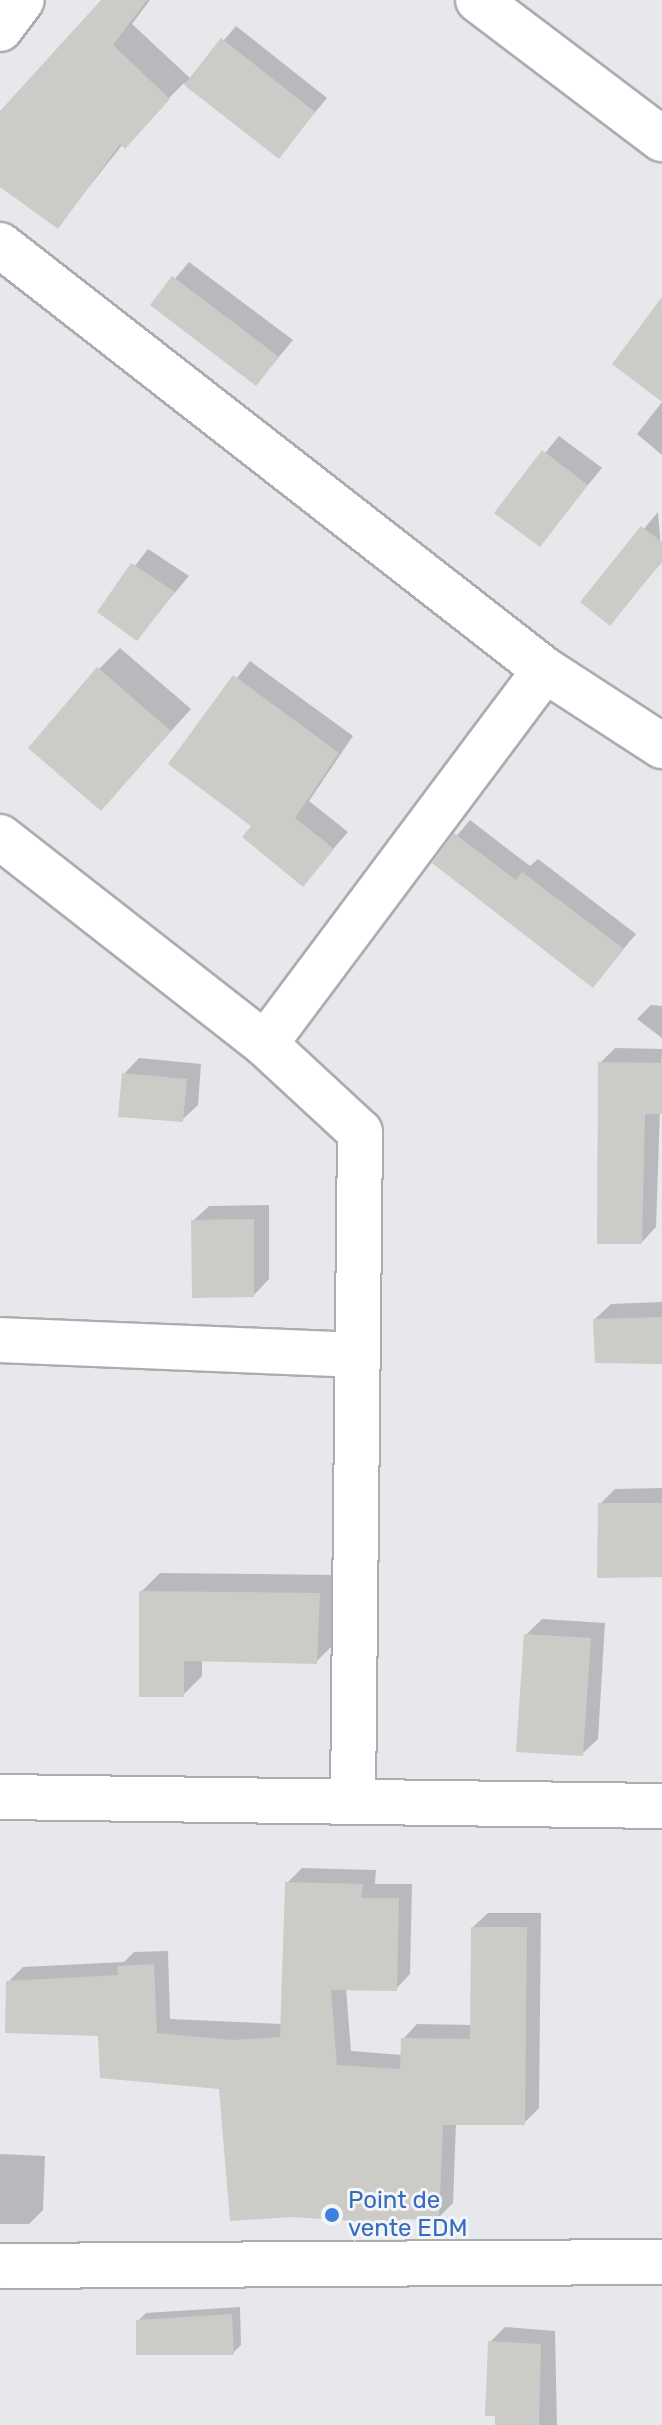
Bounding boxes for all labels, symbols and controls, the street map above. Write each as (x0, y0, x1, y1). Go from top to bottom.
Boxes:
place label: Point de vente EDM (348, 2187, 468, 2243)
marker: Point de vente EDM (323, 2206, 341, 2224)

